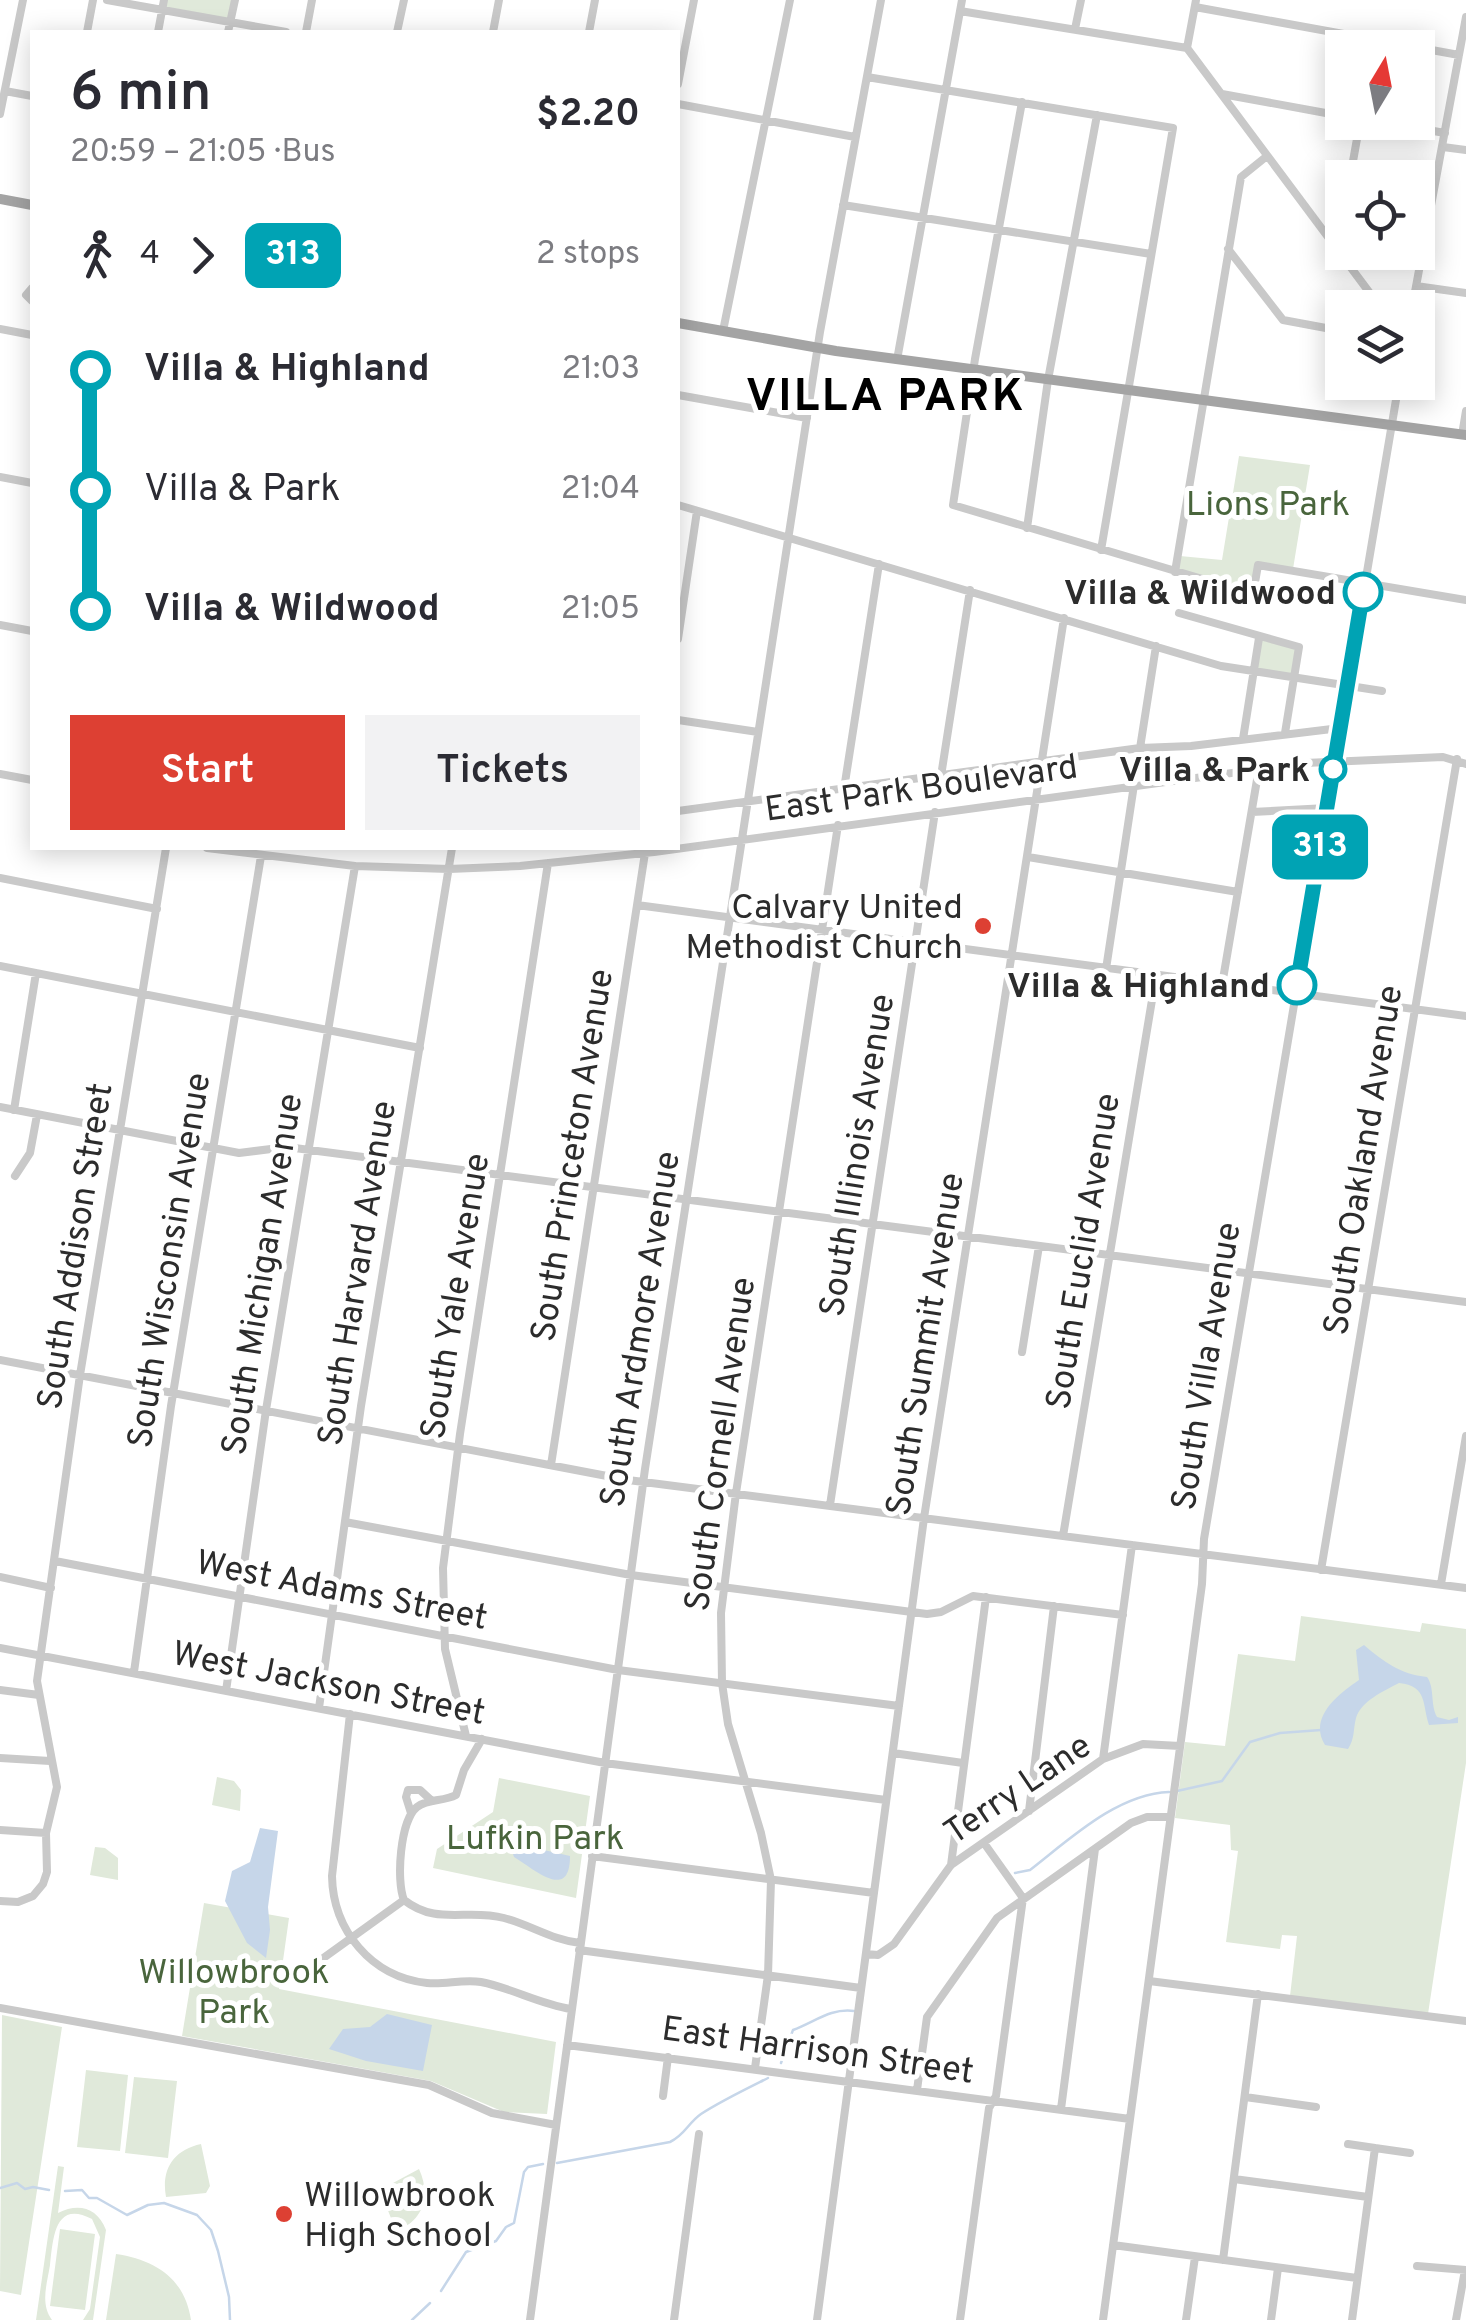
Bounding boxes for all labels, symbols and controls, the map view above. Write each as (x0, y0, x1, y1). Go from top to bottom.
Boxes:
north arrow (1325, 30, 1435, 140)
map controls (1325, 30, 1435, 400)
text: 6 min (70, 60, 212, 130)
text: $2.20 (536, 91, 640, 140)
text: 20:59 – 21:05 · Bus (70, 133, 336, 173)
button: locate (1325, 160, 1435, 270)
icon: walk (70, 228, 125, 283)
icon: forward (175, 228, 230, 283)
text: 313 (265, 233, 321, 277)
text: 4 (140, 235, 160, 275)
text: 2 stops (536, 235, 640, 275)
button: layers (1325, 290, 1435, 400)
text: Villa & Highland (144, 346, 430, 395)
text: 21:03 (561, 350, 640, 390)
district label: VILLA PARK (746, 370, 1026, 427)
text: Villa & Park (144, 466, 340, 515)
text: 21:04 (561, 470, 640, 510)
park label: Lions Park (1186, 484, 1350, 528)
place label: Villa & Wildwood (1064, 573, 1336, 617)
marker: Villa & Wildwood (1344, 573, 1382, 611)
text: Villa & Wildwood (144, 586, 440, 635)
text: 21:05 (561, 590, 640, 630)
button: Start (70, 715, 345, 830)
button: Tickets (365, 715, 640, 830)
street label: East Park Boulevard (762, 746, 1081, 834)
place label: Villa & Park (1119, 750, 1310, 794)
marker: Villa & Park (1320, 756, 1346, 782)
line badge: 313 (1262, 814, 1378, 880)
text: 313 (1292, 825, 1348, 869)
place label: Calvary United Methodist Church (685, 887, 963, 971)
marker: Calvary United Methodist Church (972, 915, 994, 937)
street label: South Princeton Avenue (523, 966, 625, 1345)
place label: Villa & Highland (1007, 966, 1270, 1010)
marker: Villa & Highland (1278, 966, 1316, 1004)
street label: South Oakland Avenue (1316, 982, 1414, 1339)
street label: South Illinois Avenue (812, 991, 906, 1320)
street label: South Wisconsin Avenue (120, 1070, 222, 1451)
street label: South Addison Street (29, 1080, 125, 1413)
street label: South Euclid Avenue (1038, 1090, 1132, 1413)
street label: South Michigan Avenue (214, 1091, 314, 1458)
street label: South Harvard Avenue (310, 1098, 408, 1449)
street label: South Ardmore Avenue (592, 1148, 692, 1511)
street label: South Yale Avenue (413, 1150, 501, 1443)
street label: South Summit Avenue (878, 1170, 976, 1519)
street label: South Villa Avenue (1163, 1219, 1252, 1514)
street label: South Cornell Avenue (677, 1275, 767, 1614)
street label: West Adams Street (192, 1542, 491, 1642)
street label: West Jackson Street (168, 1633, 489, 1737)
street label: Terry Lane (937, 1725, 1101, 1856)
park label: Lufkin Park (446, 1818, 624, 1862)
park label: Willowbrook Park (138, 1952, 330, 2036)
street label: East Harrison Street (659, 2008, 976, 2096)
place label: Willowbrook High School (304, 2175, 495, 2259)
marker: Willowbrook High School (273, 2203, 295, 2225)

